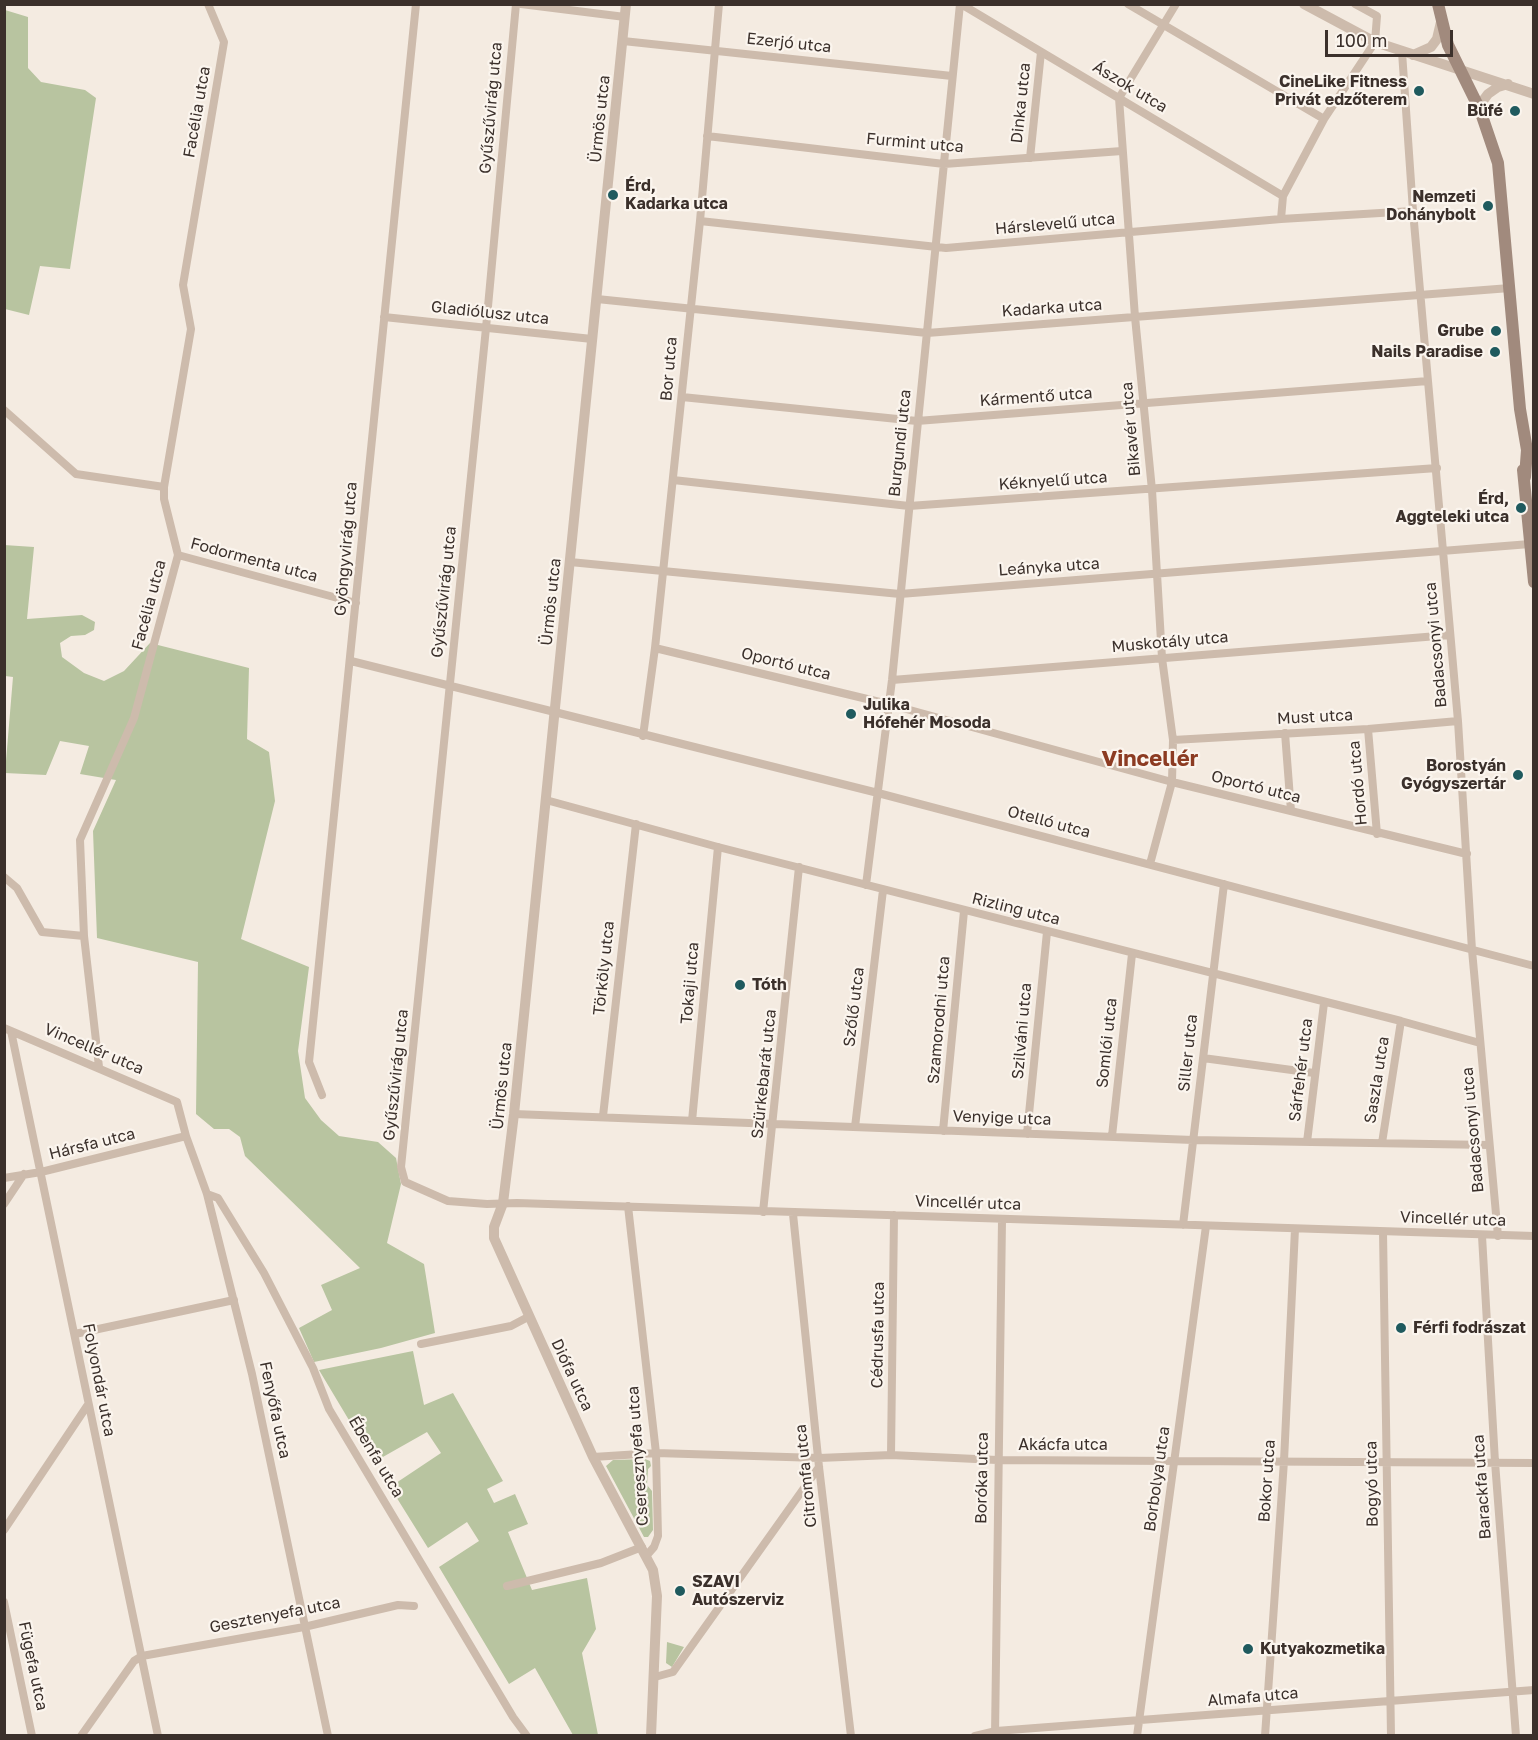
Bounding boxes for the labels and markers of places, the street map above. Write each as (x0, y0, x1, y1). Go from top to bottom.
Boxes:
place label: CineLike Fitness Privát edzőterem (1275, 72, 1407, 110)
marker: CineLike Fitness Privát edzőterem (1412, 84, 1426, 98)
place label: Büfé (1467, 101, 1503, 121)
marker: Büfé (1508, 104, 1522, 118)
place label: Érd, Kadarka utca (625, 176, 728, 214)
place label: Nemzeti Dohánybolt (1386, 187, 1476, 225)
marker: Érd, Kadarka utca (606, 188, 620, 202)
marker: Nemzeti Dohánybolt (1481, 199, 1495, 213)
place label: Grube (1437, 321, 1484, 341)
marker: Grube (1489, 324, 1503, 338)
place label: Nails Paradise (1371, 342, 1483, 362)
marker: Nails Paradise (1488, 345, 1502, 359)
place label: Érd, Aggteleki utca (1396, 489, 1509, 527)
marker: Érd, Aggteleki utca (1514, 501, 1528, 515)
place label: Julika Hófehér Mosoda (863, 695, 991, 733)
marker: Julika Hófehér Mosoda (844, 707, 858, 721)
place label: Borostyán Gyógyszertár (1401, 756, 1506, 794)
marker: Borostyán Gyógyszertár (1511, 768, 1525, 782)
place label: Tóth (752, 975, 787, 995)
marker: Tóth (733, 978, 747, 992)
place label: Férfi fodrászat (1413, 1318, 1526, 1338)
marker: Férfi fodrászat (1394, 1321, 1408, 1335)
place label: SZAVI Autószerviz (692, 1572, 784, 1610)
marker: SZAVI Autószerviz (673, 1584, 687, 1598)
place label: Kutyakozmetika (1260, 1639, 1385, 1659)
marker: Kutyakozmetika (1241, 1642, 1255, 1656)

